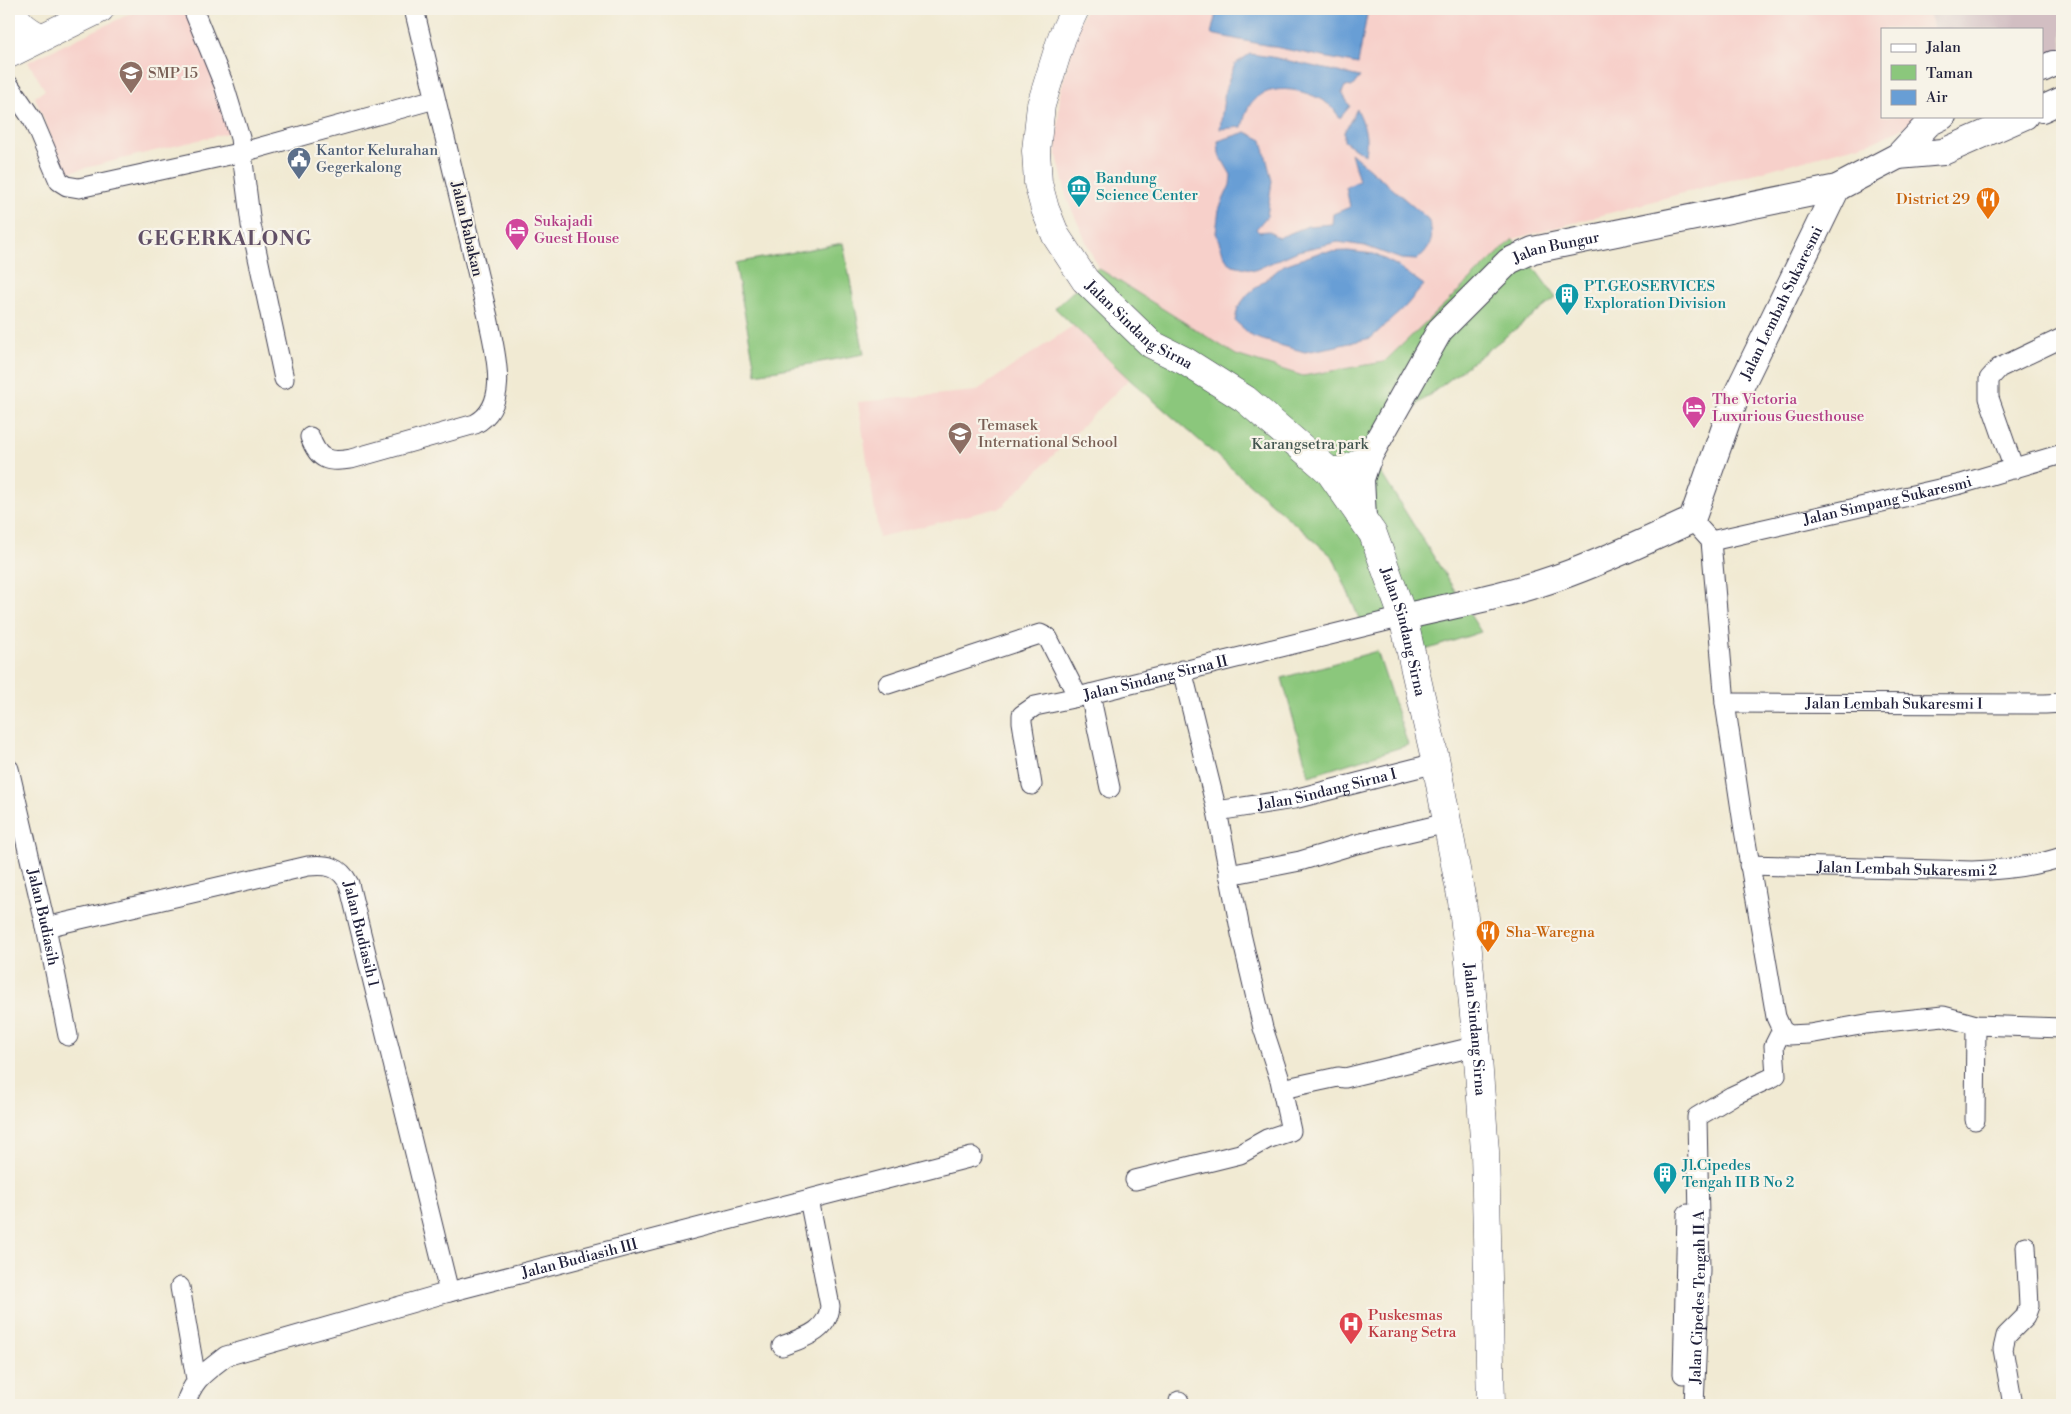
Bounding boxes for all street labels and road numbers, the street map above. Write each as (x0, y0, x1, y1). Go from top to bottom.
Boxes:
street label: Jalan Babakan (447, 179, 487, 279)
street label: Jalan Lembah Sukaresmi (1735, 223, 1827, 384)
street label: Jalan Bungur (1509, 227, 1601, 268)
street label: Jalan Sindang Sirna (1081, 275, 1197, 373)
street label: Jalan Simpang Sukaresmi (1800, 472, 1974, 529)
street label: Jalan Sindang Sirna (1376, 563, 1430, 698)
street label: Jalan Sindang Sirna II (1081, 651, 1230, 705)
street label: Jalan Lembah Sukaresmi I (1804, 694, 1983, 713)
street label: Jalan Sindang Sirna I (1255, 764, 1399, 814)
street label: Jalan Lembah Sukaresmi 2 (1816, 857, 1998, 881)
street label: Jalan Budiasih (23, 866, 63, 967)
street label: Jalan Budiasih 1 (339, 878, 383, 989)
street label: Jalan Sindang Sirna (1460, 961, 1490, 1097)
street label: Jalan Cipedes Tengah II A (1685, 1210, 1710, 1385)
street label: Jalan Budiasih III (518, 1234, 640, 1283)

